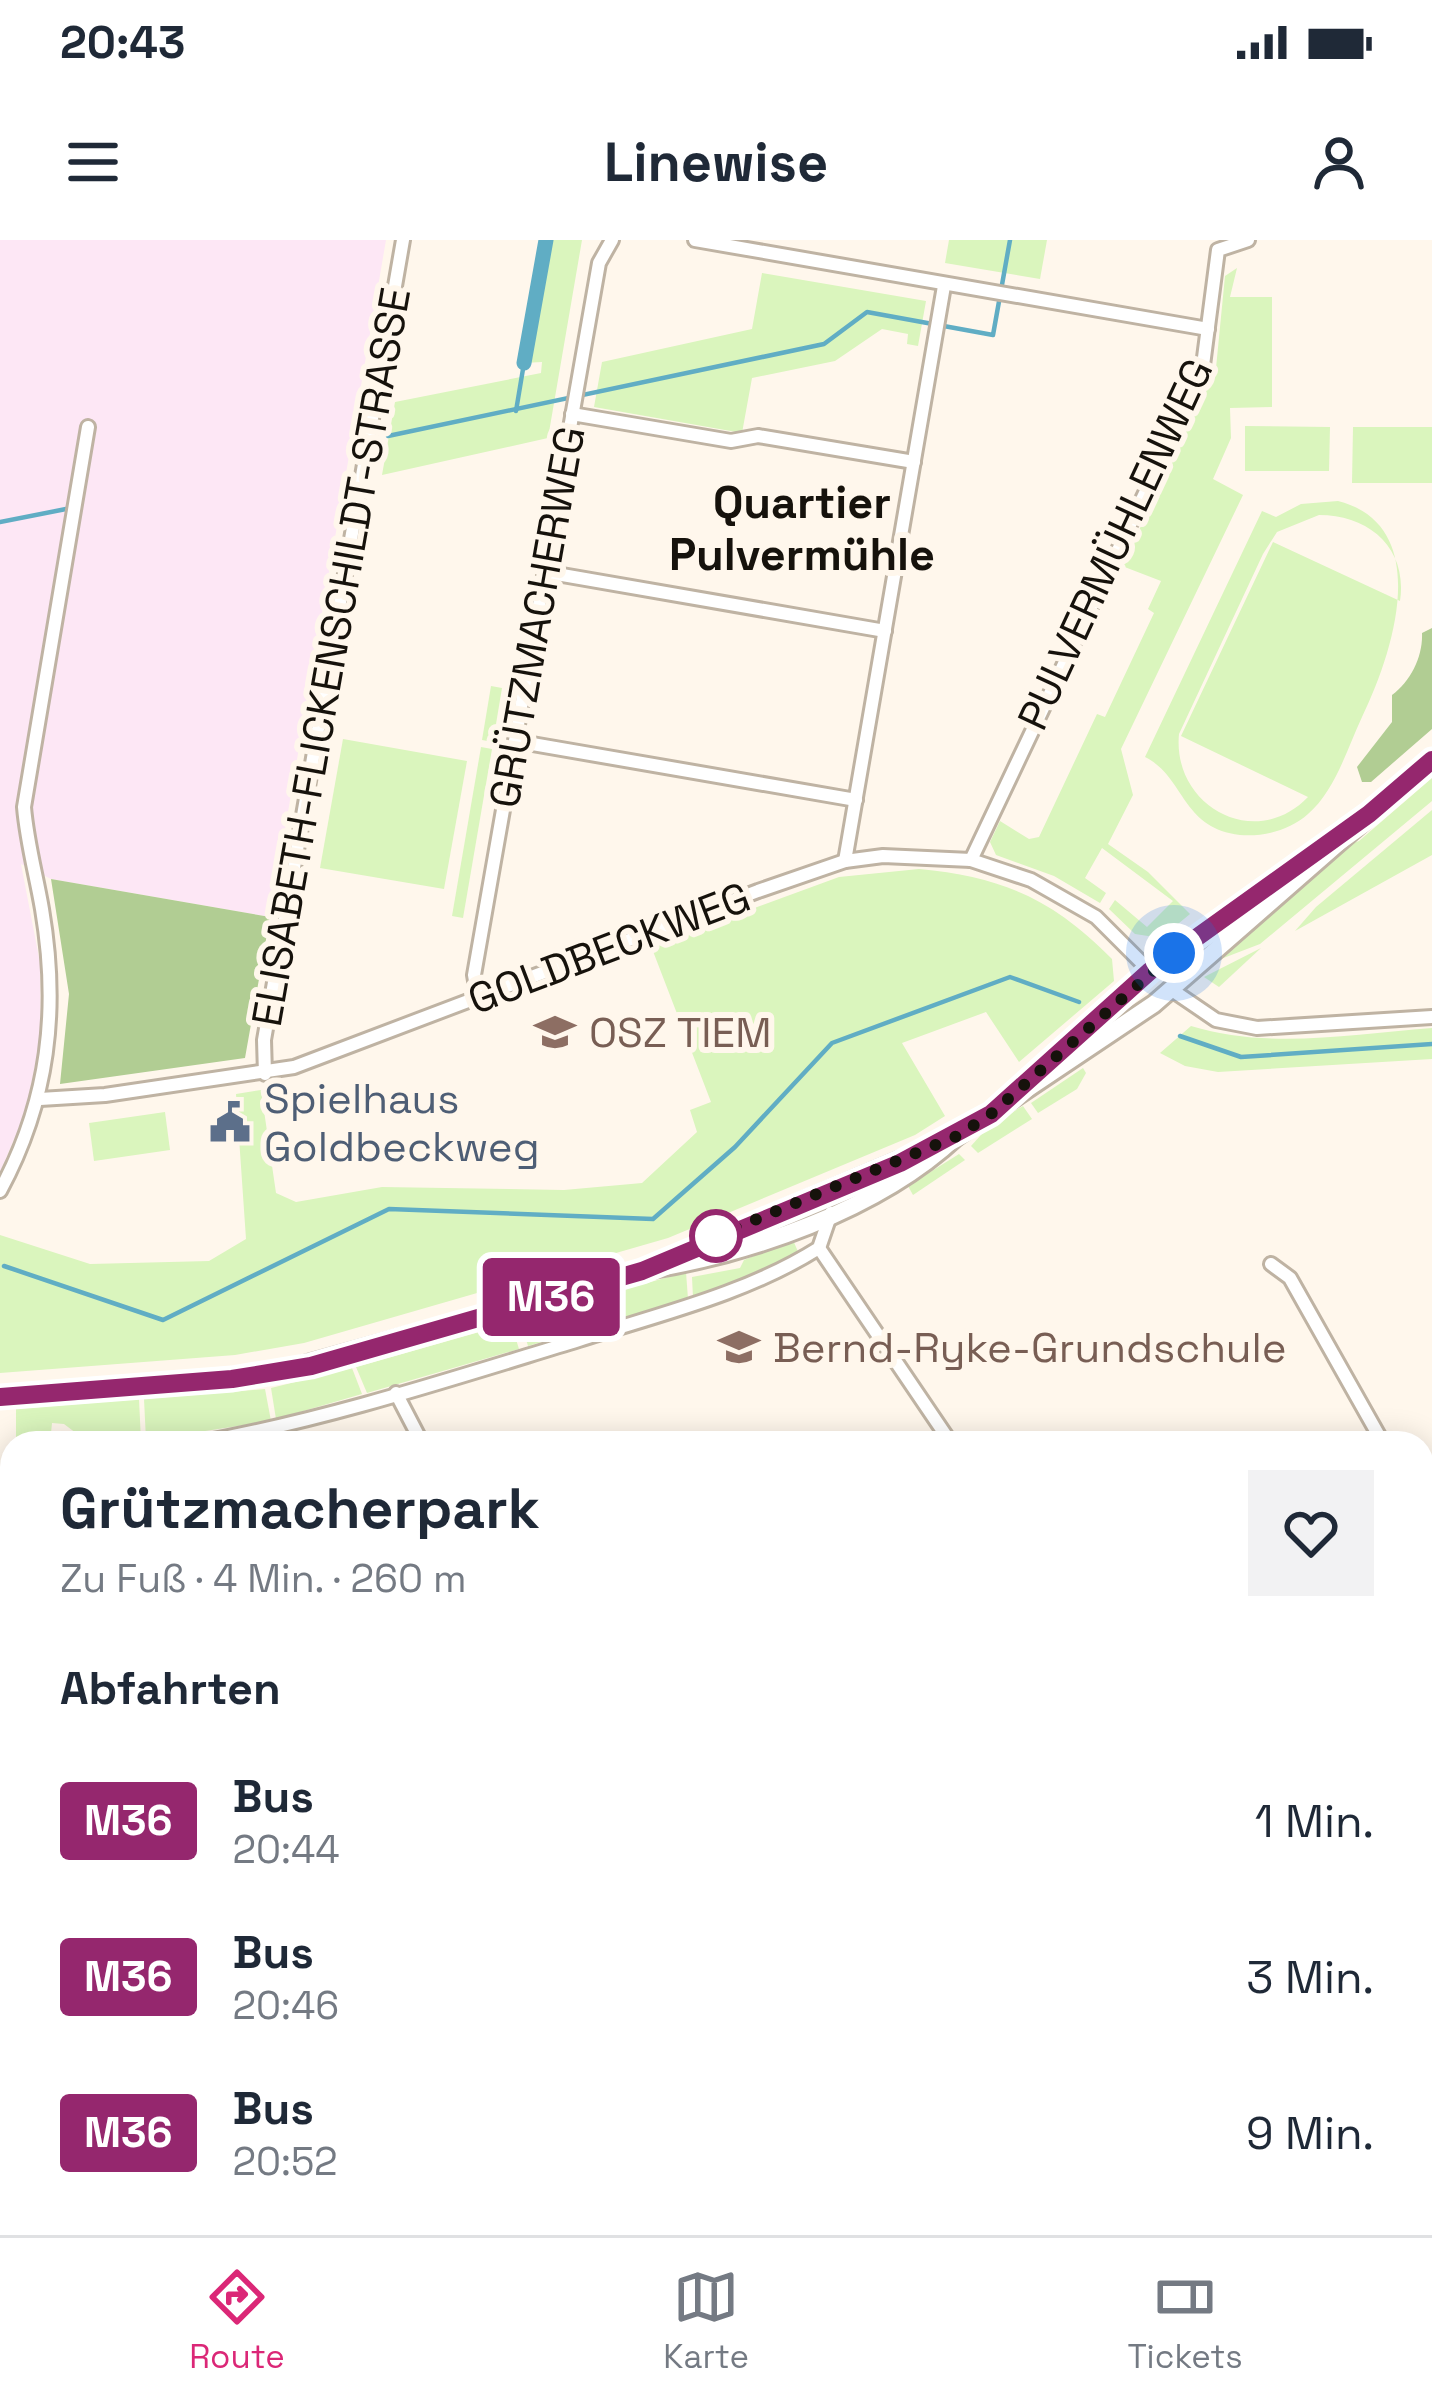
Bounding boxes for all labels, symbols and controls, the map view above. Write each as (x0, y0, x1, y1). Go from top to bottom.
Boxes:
text: 20:43 (60, 14, 185, 71)
text: Linewise (604, 128, 828, 197)
icon: menu (60, 129, 126, 195)
icon: person (1306, 129, 1372, 195)
street label: ELISABETH-FLICKENSCHILDT-STRASSE (240, 284, 422, 1030)
street label: PULVERMÜHLENWEG (1006, 350, 1224, 738)
street label: GRÜTZMACHERWEG (477, 422, 597, 812)
district label: Quartier Pulvermühle (669, 474, 935, 583)
street label: GOLDBECKWEG (461, 870, 757, 1026)
your location (1144, 923, 1204, 983)
place label: OSZ TIEM (589, 1006, 772, 1059)
school or university icon: OSZ TIEM (532, 1009, 578, 1055)
place label: Spielhaus Goldbeckweg (264, 1072, 540, 1173)
public building icon: Spielhaus Goldbeckweg (207, 1099, 253, 1145)
unlabelled marker (691, 1211, 741, 1261)
line badge: M36 (482, 1258, 620, 1336)
text: M36 (507, 1270, 595, 1323)
place label: Bernd-Ryke-Grundschule (773, 1321, 1287, 1374)
school or university icon: Bernd-Ryke-Grundschule (716, 1324, 762, 1370)
button: heart (1248, 1470, 1374, 1596)
text: Grützmacherpark (60, 1472, 540, 1545)
text: Zu Fuß · 4 Min. · 260 m (60, 1554, 466, 1603)
text: Abfahrten (60, 1660, 281, 1717)
text: Bus (233, 1768, 314, 1825)
text: 1 Min. (1255, 1793, 1374, 1850)
text: M36 (84, 1794, 173, 1847)
text: 20:44 (233, 1825, 340, 1874)
text: Bus (233, 1924, 314, 1981)
text: 3 Min. (1246, 1949, 1374, 2006)
text: M36 (84, 1950, 173, 2003)
text: 20:46 (233, 1981, 339, 2030)
text: Bus (233, 2080, 314, 2137)
text: 9 Min. (1246, 2105, 1374, 2162)
text: M36 (84, 2106, 173, 2159)
text: 20:52 (233, 2137, 338, 2186)
tab: Route (189, 2264, 285, 2378)
tab: Karte (663, 2264, 749, 2378)
tab: Tickets (1127, 2264, 1243, 2378)

